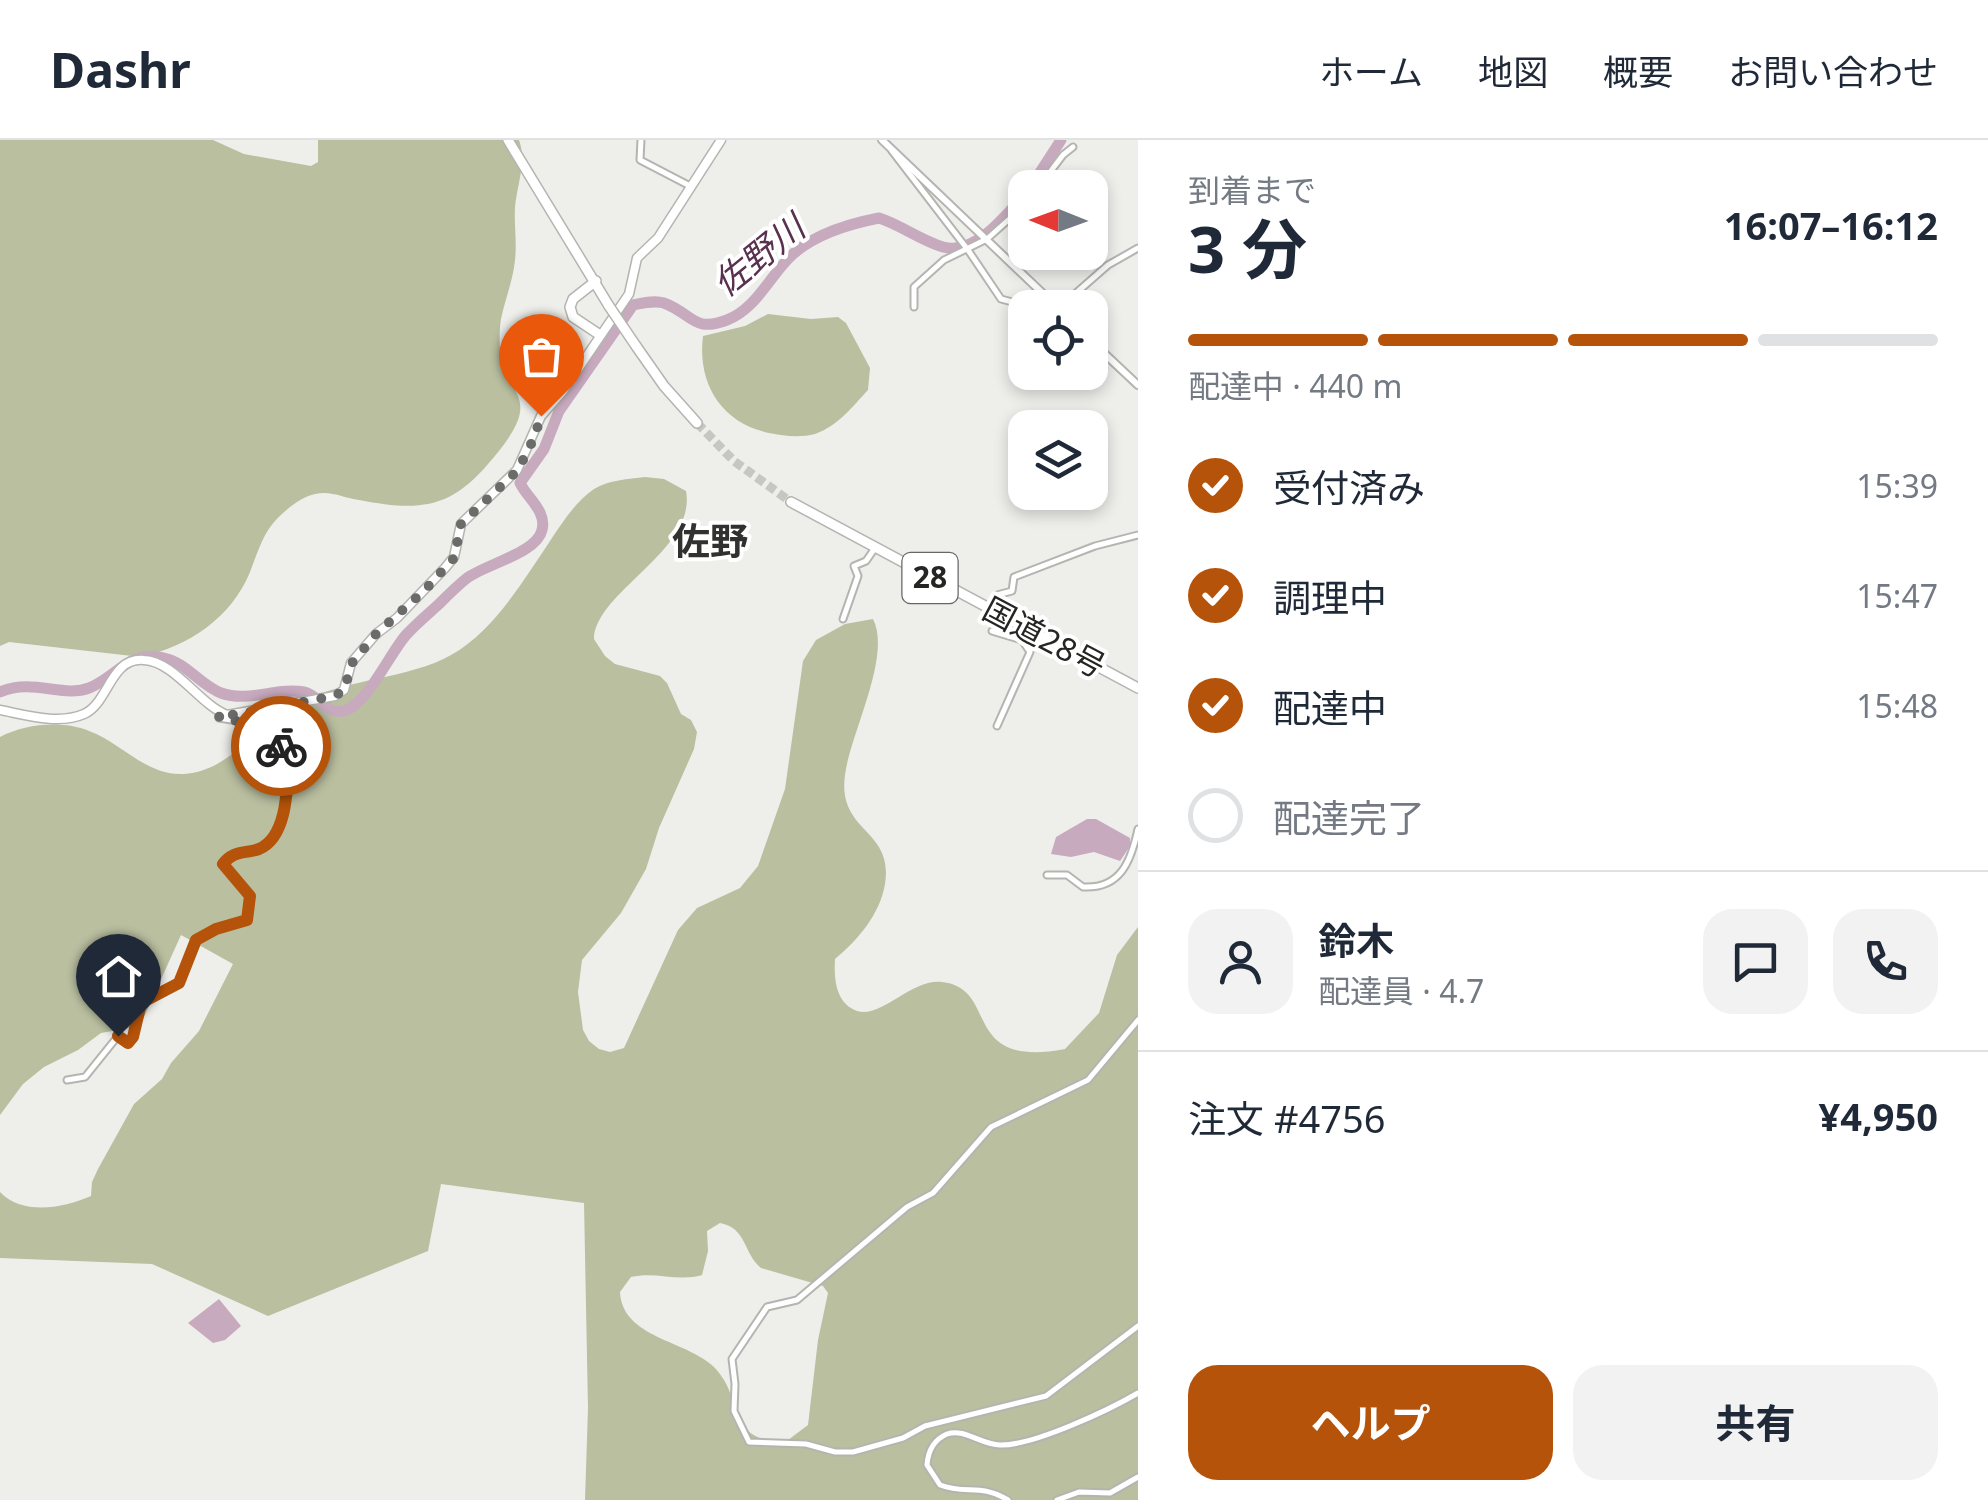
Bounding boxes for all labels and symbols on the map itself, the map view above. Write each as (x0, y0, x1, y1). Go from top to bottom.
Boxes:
north arrow (1008, 170, 1108, 270)
water label: 佐野川 (702, 201, 817, 306)
pin (499, 314, 584, 417)
district label: 佐野 (672, 514, 748, 566)
road number: 28 (902, 553, 958, 603)
street label: 国道28号 (976, 587, 1113, 687)
courier (231, 696, 331, 796)
pin (76, 934, 161, 1037)

